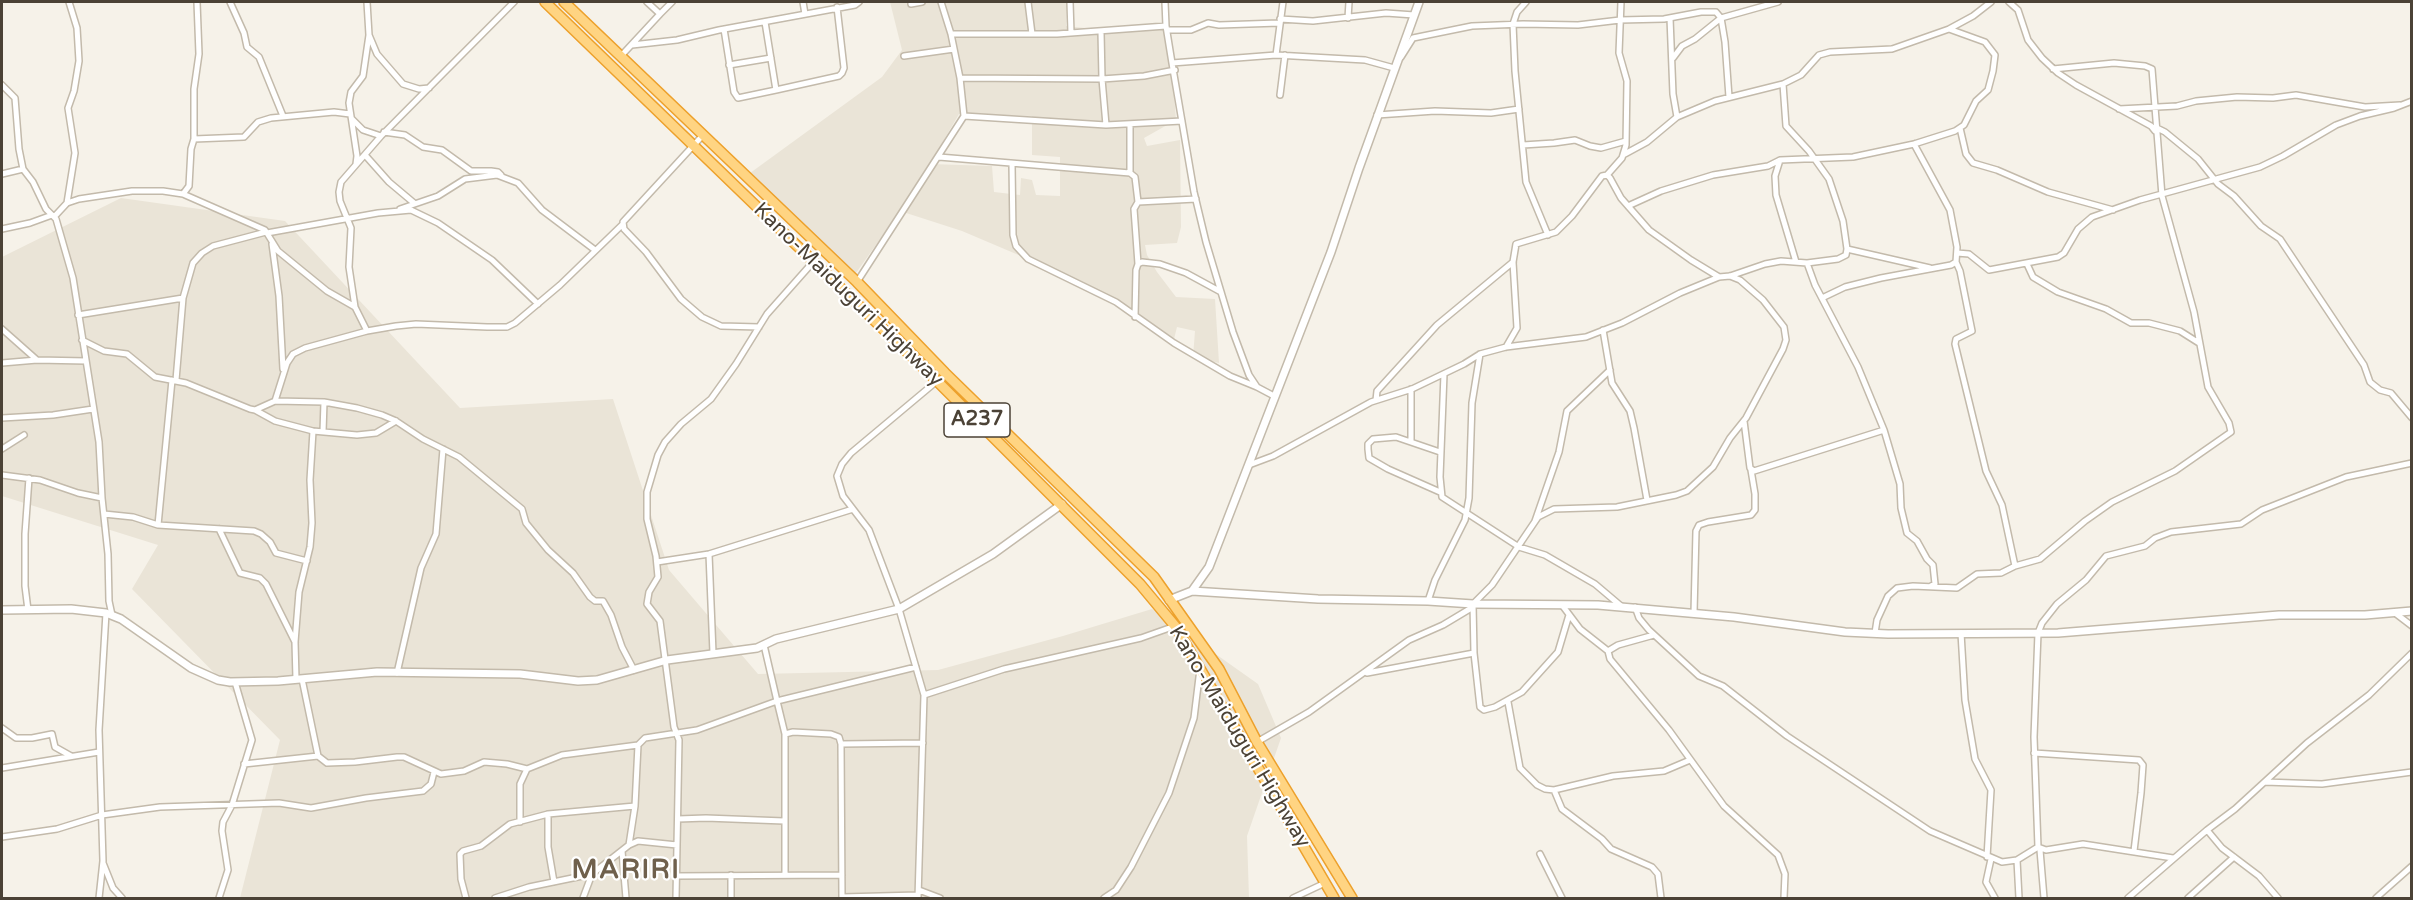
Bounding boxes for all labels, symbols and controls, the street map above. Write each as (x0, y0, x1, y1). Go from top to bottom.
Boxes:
street label: Kano-Maiduguri Highway (748, 198, 948, 392)
road number: A237 (944, 403, 1010, 437)
street label: Kano-Maiduguri Highway (1163, 622, 1315, 852)
district label: MARIRI (571, 855, 681, 887)

